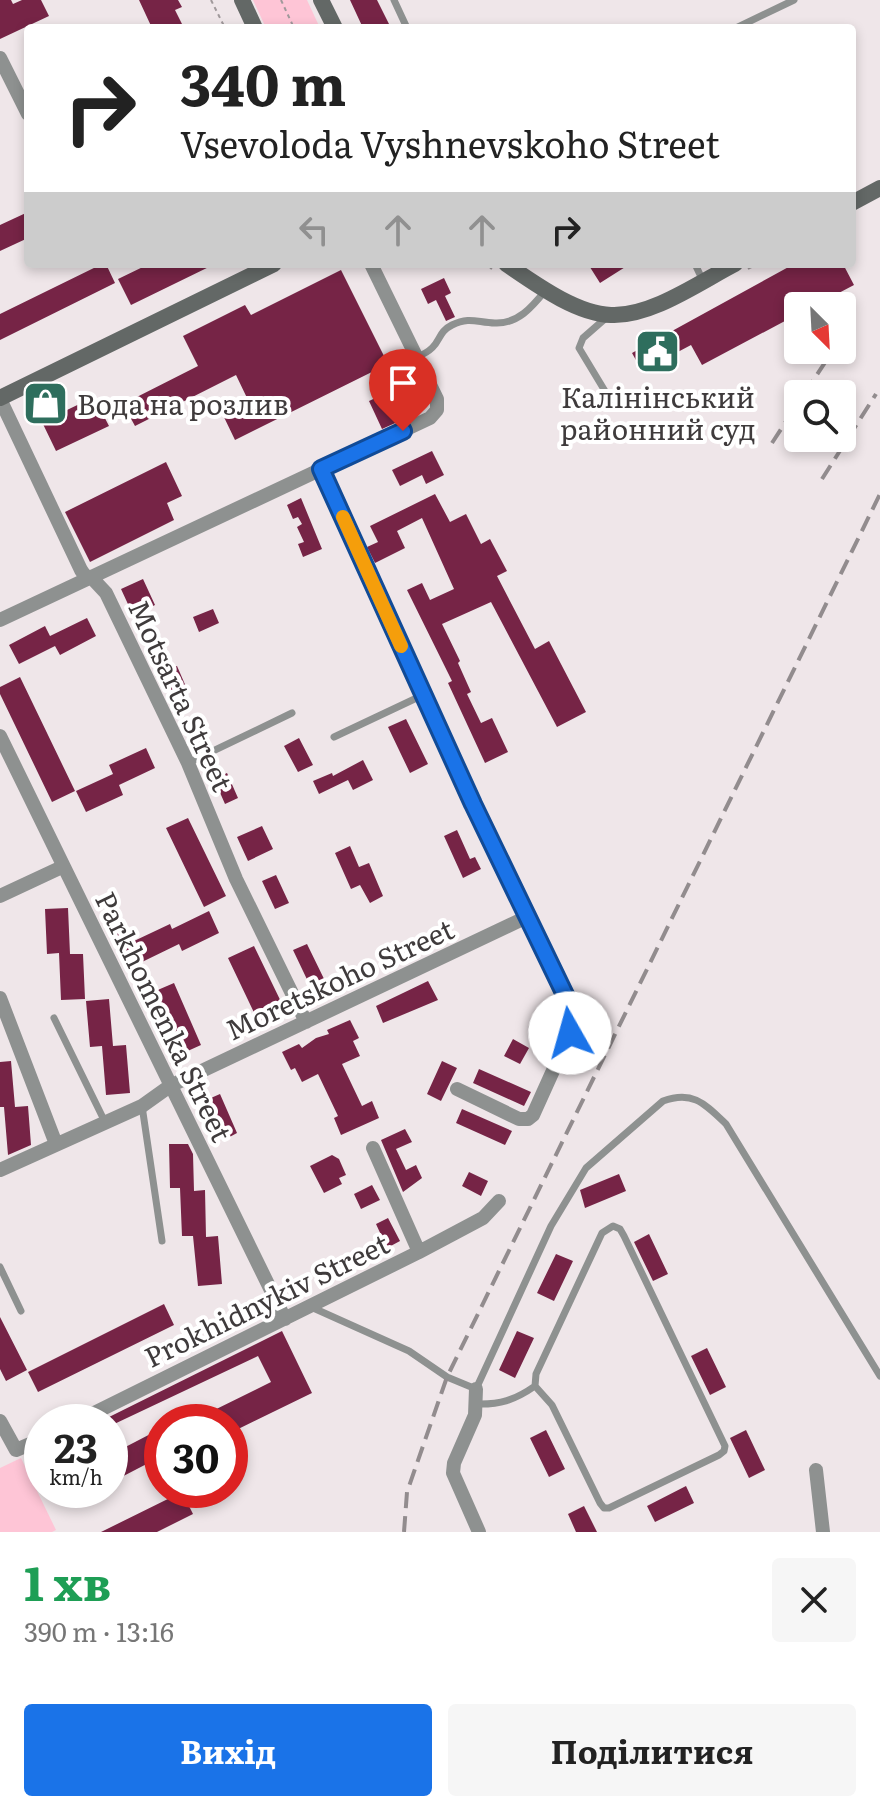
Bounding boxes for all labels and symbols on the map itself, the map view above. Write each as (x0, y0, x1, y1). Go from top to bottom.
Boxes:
north arrow (784, 292, 856, 364)
public building icon: Калінінський районний суд (634, 327, 682, 375)
pin (369, 349, 437, 431)
place label: Калінінський районний суд (560, 375, 756, 449)
shop icon: Вода на розлив (22, 379, 70, 427)
place label: Вода на розлив (77, 382, 289, 424)
street label: Motsarta Street (119, 592, 245, 798)
street label: Parkhomenka Street (86, 884, 244, 1149)
street label: Moretskoho Street (218, 906, 461, 1049)
position arrow (528, 991, 612, 1075)
street label: Prokhidnykiv Street (136, 1221, 396, 1377)
speed limit sign: 30 (144, 1404, 248, 1508)

